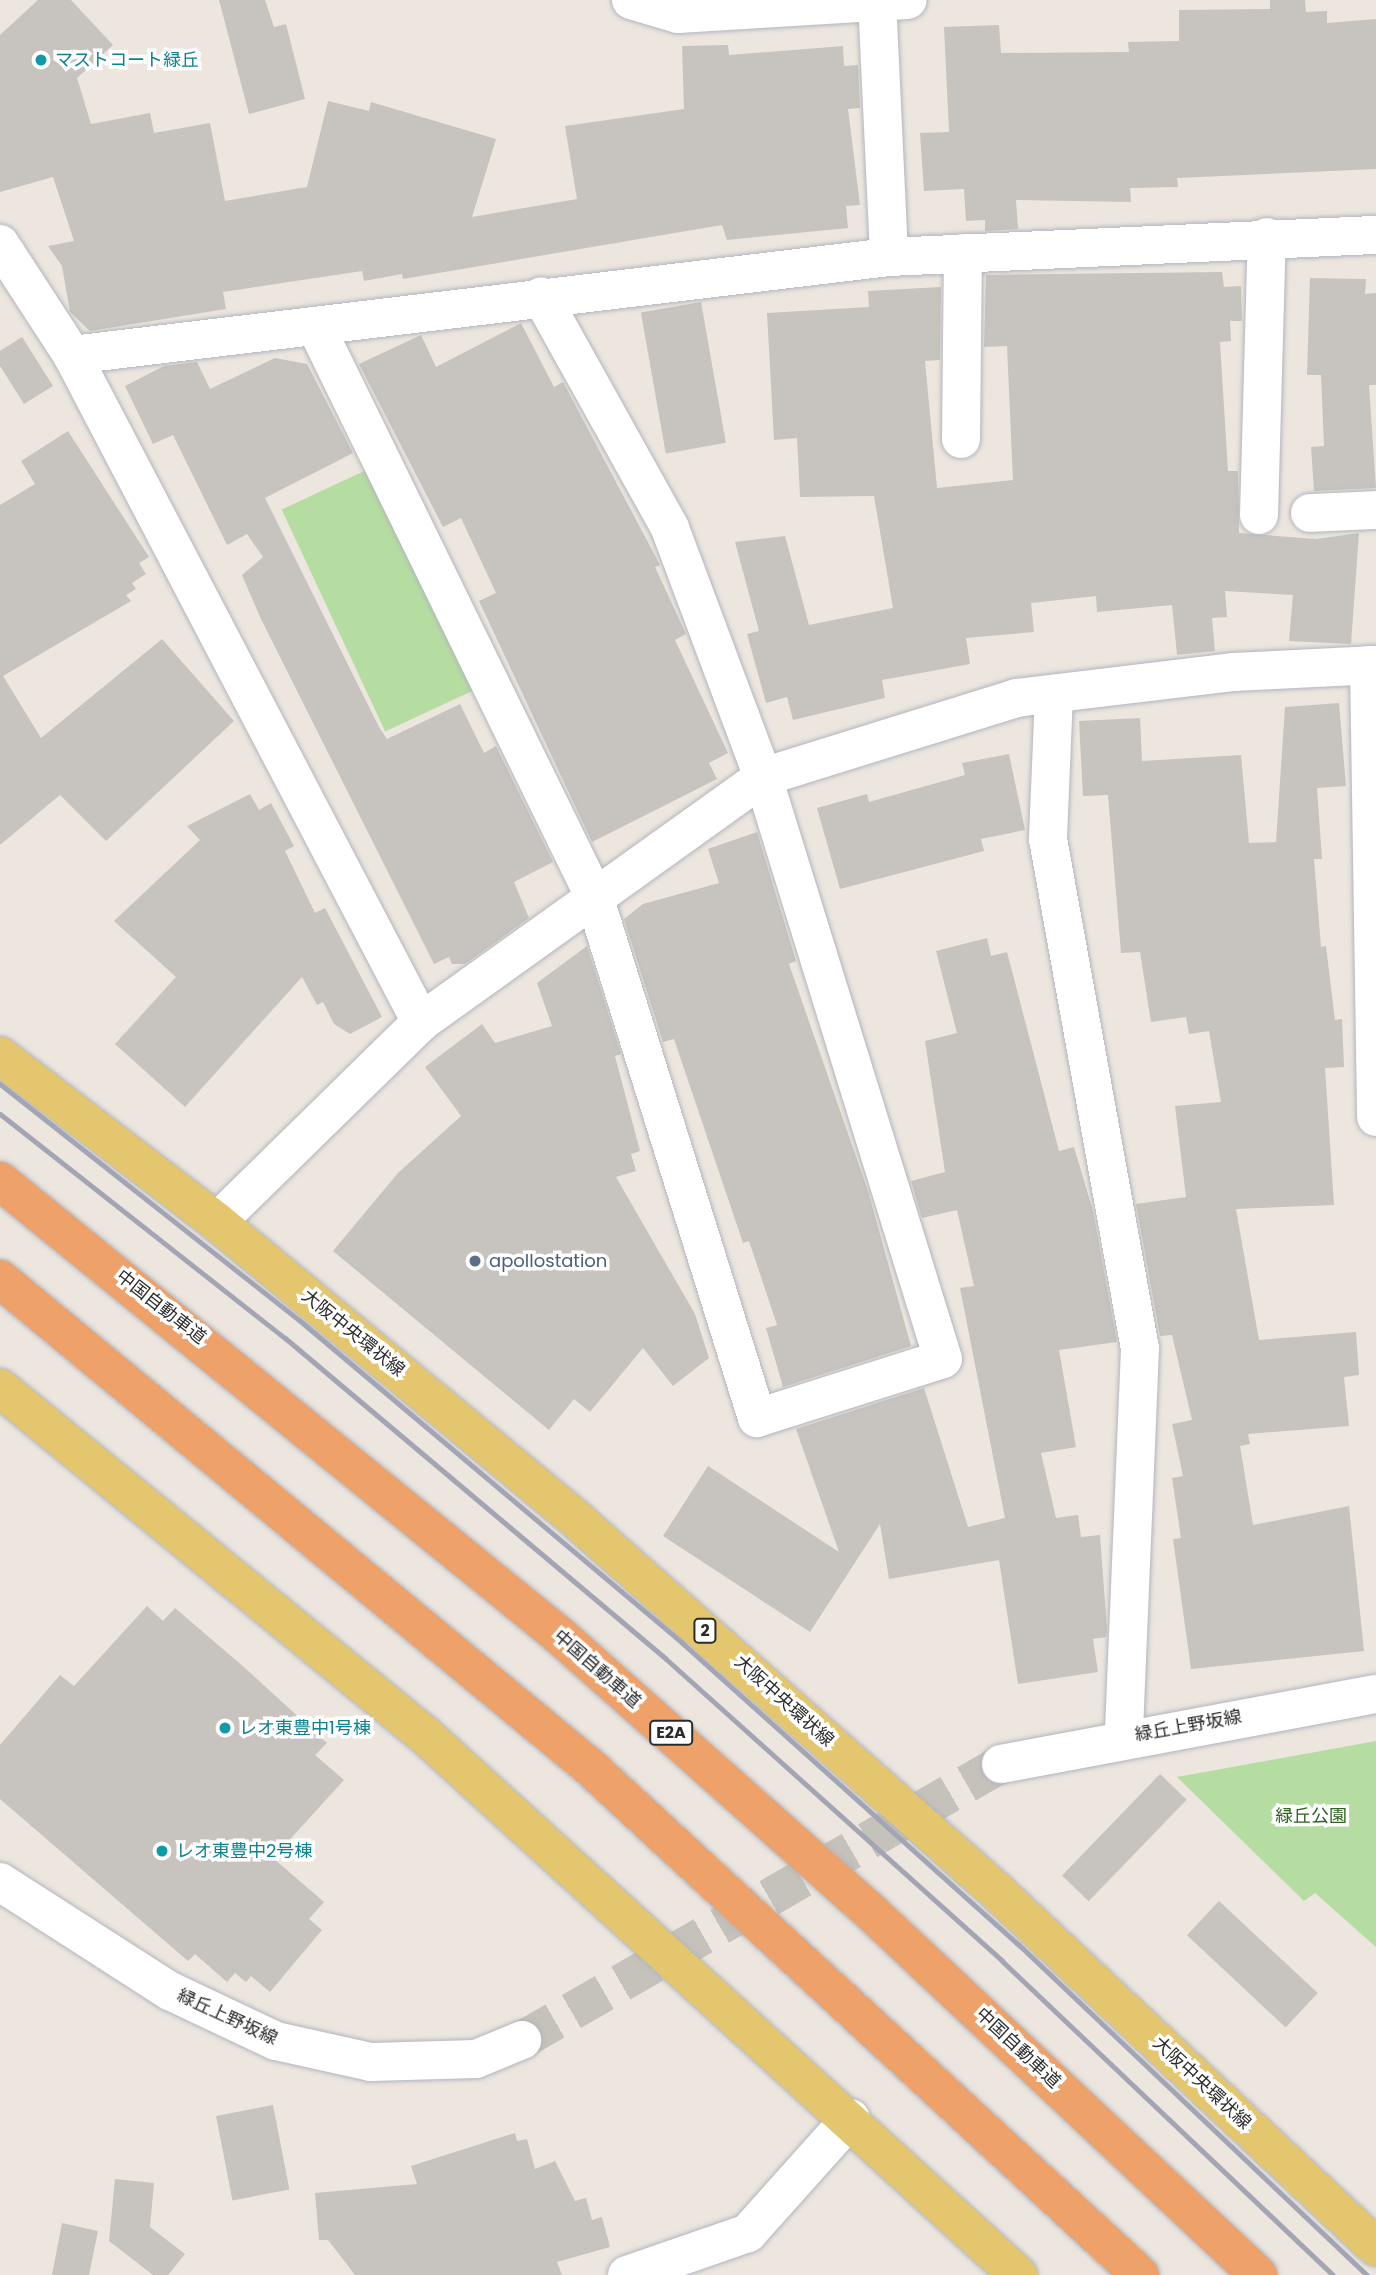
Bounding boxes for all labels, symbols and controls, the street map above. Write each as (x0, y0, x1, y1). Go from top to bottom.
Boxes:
place label: マストコート緑丘 (55, 49, 199, 71)
marker: マストコート緑丘 (33, 52, 49, 68)
place label: apollostation (489, 1250, 607, 1272)
marker: apollostation (467, 1253, 483, 1269)
street label: 中国自動車道 (112, 1265, 210, 1349)
street label: 大阪中央環状線 (297, 1285, 409, 1381)
road number: 2 (693, 1618, 717, 1644)
street label: 中国自動車道 (549, 1625, 645, 1713)
street label: 大阪中央環状線 (730, 1651, 838, 1751)
street label: 緑丘上野坂線 (1133, 1706, 1243, 1746)
place label: レオ東豊中1号棟 (239, 1717, 371, 1739)
marker: レオ東豊中1号棟 (217, 1720, 233, 1736)
road number: E2A (648, 1721, 694, 1746)
park label: 緑丘公園 (1275, 1805, 1347, 1827)
place label: レオ東豊中2号棟 (176, 1840, 312, 1862)
marker: レオ東豊中2号棟 (154, 1843, 170, 1859)
street label: 緑丘上野坂線 (173, 1984, 281, 2050)
street label: 中国自動車道 (971, 2003, 1065, 2093)
street label: 大阪中央環状線 (1149, 2032, 1255, 2134)

